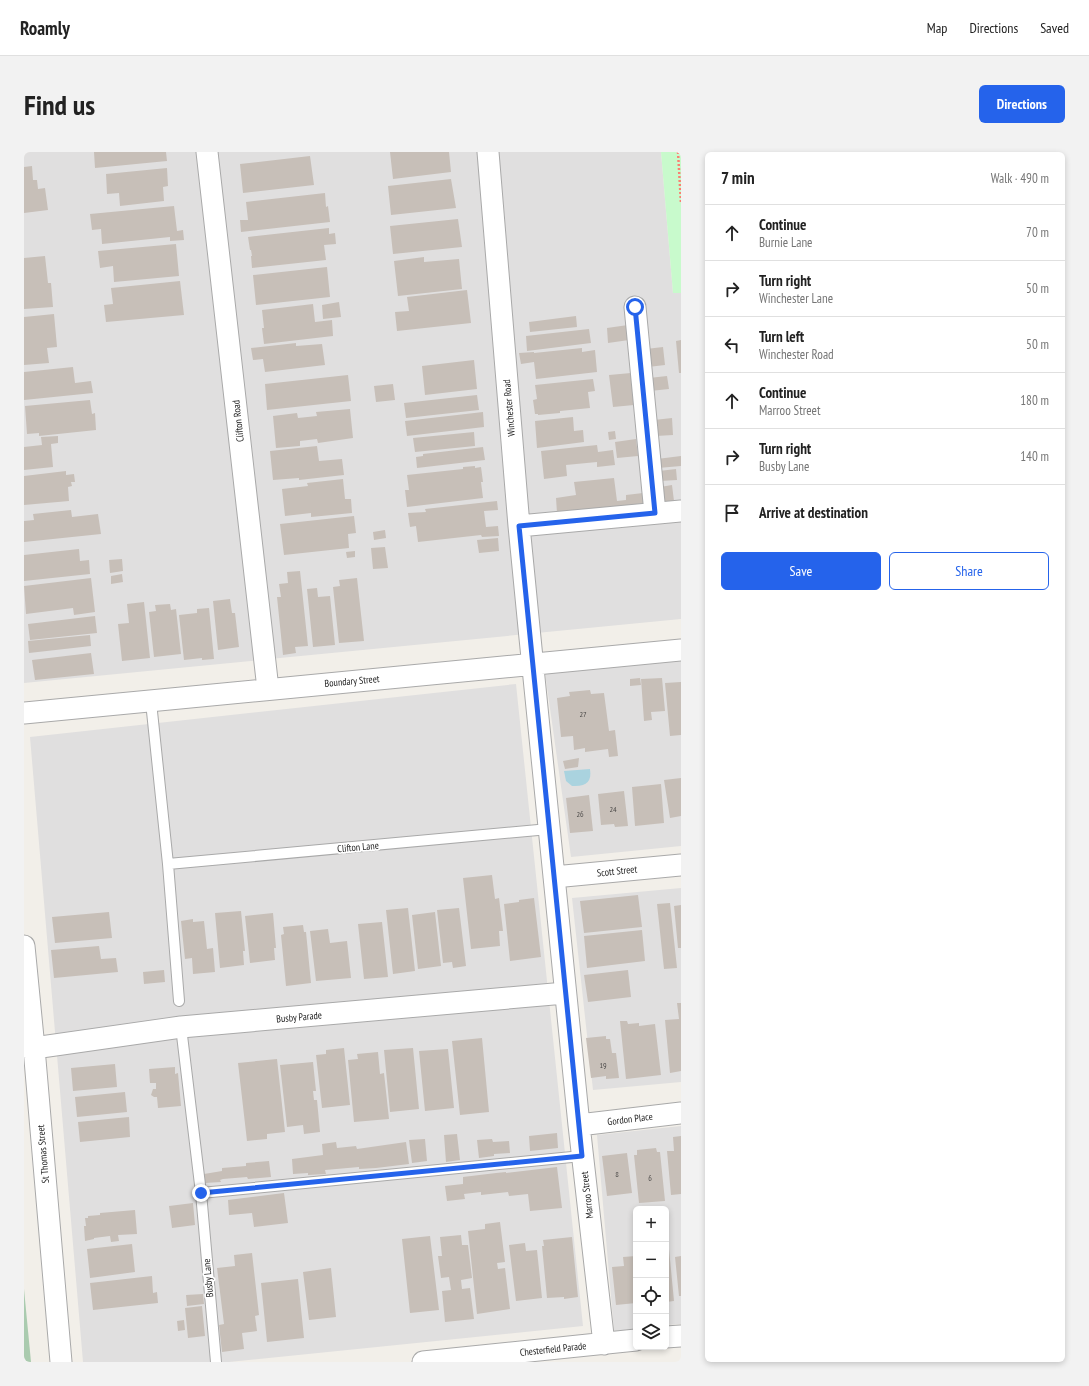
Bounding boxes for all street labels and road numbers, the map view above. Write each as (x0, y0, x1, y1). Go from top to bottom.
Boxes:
street label: Winchester Road (500, 379, 518, 437)
street label: Clifton Road (229, 399, 247, 443)
street label: Boundary Street (324, 672, 380, 690)
street label: Clifton Lane (337, 839, 379, 855)
street label: Scott Street (596, 862, 638, 880)
street label: Busby Parade (276, 1009, 322, 1025)
street label: Gordon Place (607, 1110, 653, 1128)
street label: St Thomas Street (34, 1124, 52, 1184)
street label: Marroo Street (578, 1170, 596, 1219)
street label: Busby Lane (200, 1258, 216, 1298)
street label: Chesterfield Parade (519, 1339, 587, 1359)

